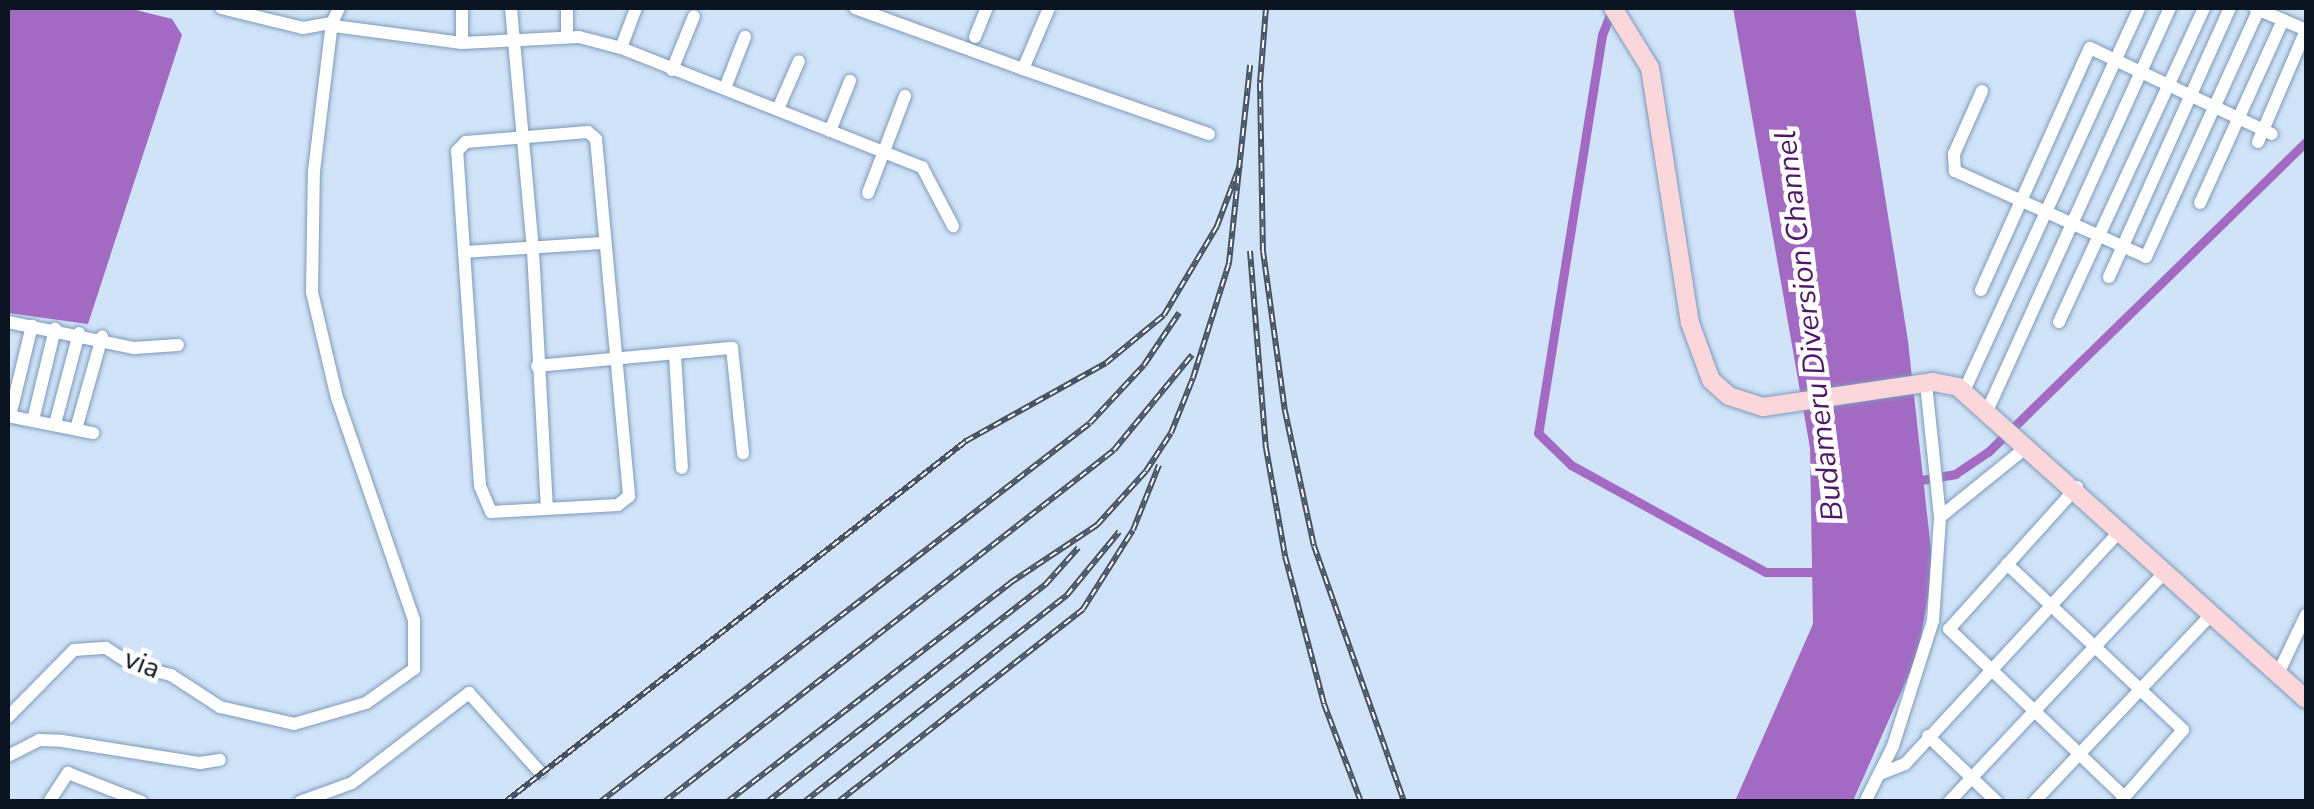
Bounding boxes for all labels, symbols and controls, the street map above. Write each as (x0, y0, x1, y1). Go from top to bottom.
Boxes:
water label: Budameru Diversion Channel (1768, 129, 1852, 523)
street label: via (119, 642, 165, 686)

